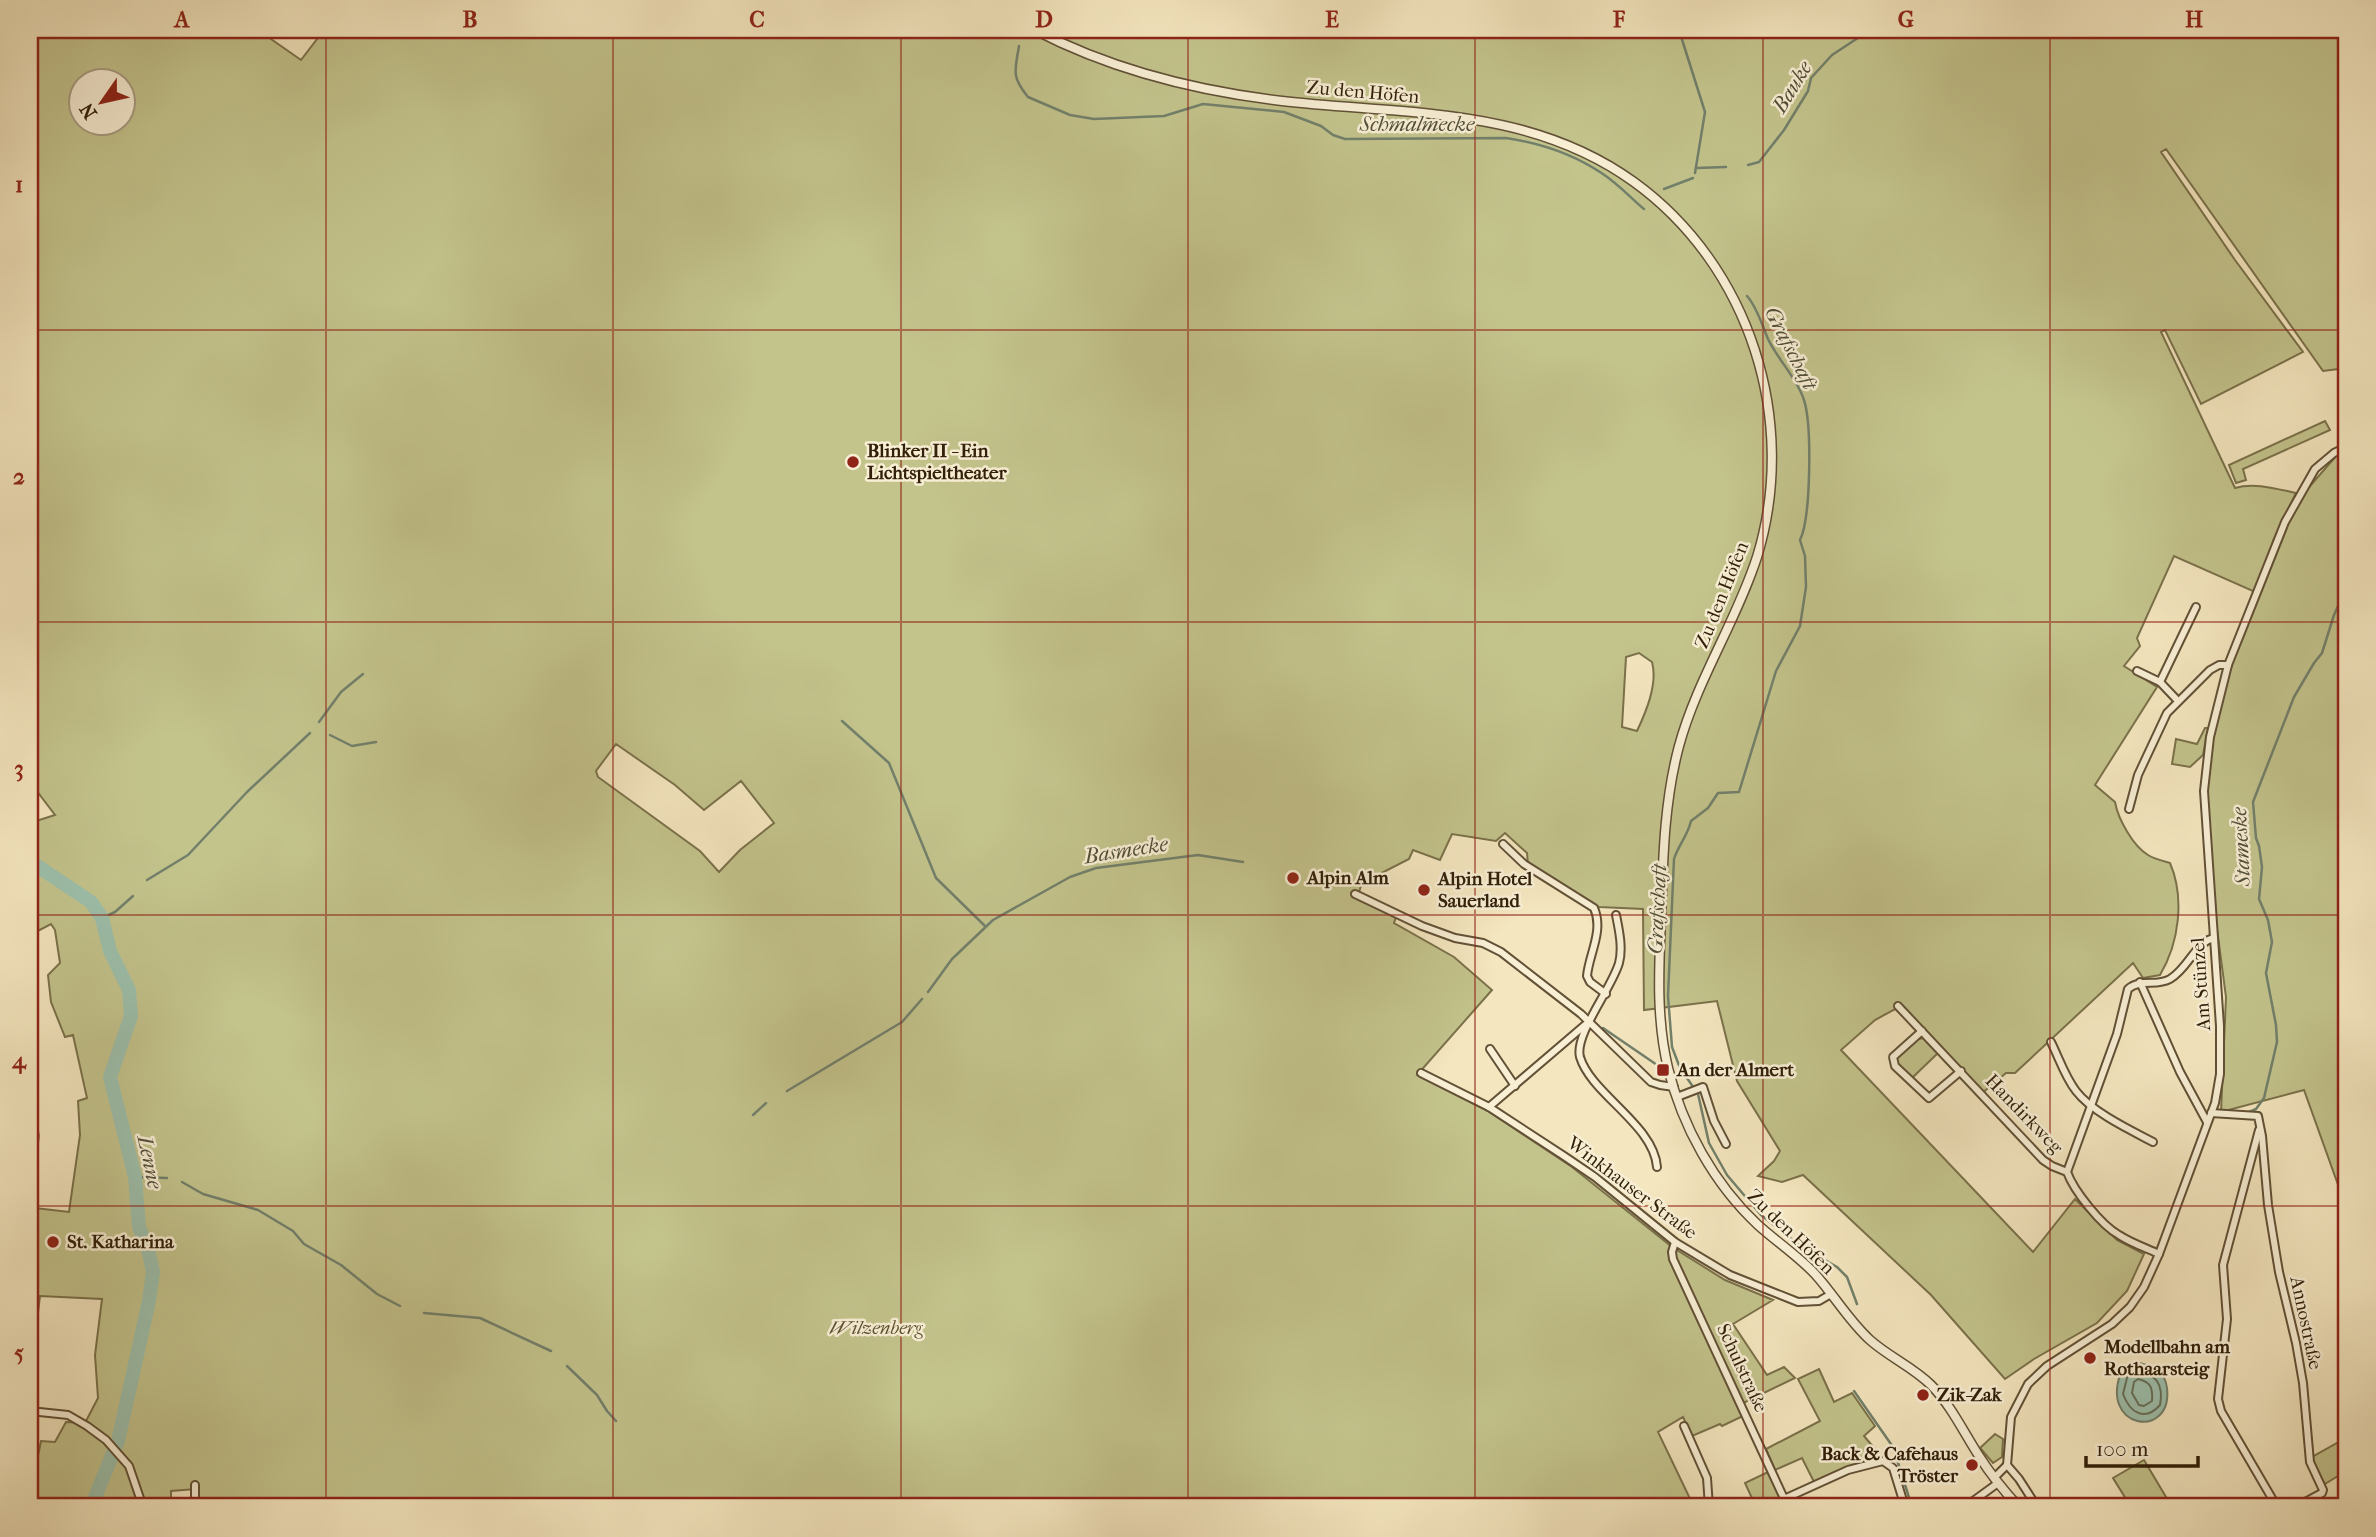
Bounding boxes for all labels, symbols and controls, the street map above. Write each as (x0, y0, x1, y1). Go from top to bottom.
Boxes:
text: A (173, 6, 191, 33)
text: B (463, 6, 478, 33)
text: C (749, 6, 765, 33)
text: D (1035, 6, 1053, 33)
text: E (1325, 6, 1339, 33)
text: F (1612, 6, 1626, 33)
text: G (1898, 6, 1914, 33)
text: H (2185, 6, 2203, 33)
water label: Bauke (1767, 56, 1817, 118)
north arrow (66, 66, 136, 136)
street label: Zu den Höfen (1306, 76, 1420, 108)
text: N (75, 98, 102, 123)
water label: Schmalmecke (1359, 112, 1475, 136)
text: 1 (15, 171, 23, 198)
water label: Grafschaft (1760, 302, 1823, 395)
place label: Blinker II - Ein Lichtspieltheater (867, 440, 1007, 484)
marker: Blinker II - Ein Lichtspieltheater (845, 454, 861, 470)
text: 2 (13, 463, 25, 490)
street label: Zu den Höfen (1691, 538, 1753, 652)
text: 3 (14, 755, 24, 782)
water label: Stameske (2227, 806, 2255, 888)
water label: Basmecke (1082, 831, 1170, 869)
water label: Grafschaft (1643, 862, 1671, 955)
place label: Alpin Alm (1306, 867, 1389, 889)
place label: Alpin Hotel Sauerland (1437, 868, 1533, 912)
marker: Alpin Alm (1285, 870, 1301, 886)
marker: Alpin Hotel Sauerland (1416, 882, 1432, 898)
street label: Am Stünzel (2187, 937, 2215, 1032)
text: 4 (11, 1047, 27, 1074)
place label: An der Almert (1676, 1059, 1794, 1081)
marker: An der Almert (1655, 1062, 1671, 1078)
street label: Handirkweg (1981, 1070, 2068, 1159)
water label: Lenne (132, 1131, 167, 1191)
street label: Winkhauser Straße (1562, 1131, 1701, 1244)
street label: Zu den Höfen (1743, 1185, 1839, 1279)
place label: St. Katharina (67, 1231, 175, 1253)
marker: St. Katharina (45, 1234, 61, 1250)
street label: Annostraße (2285, 1274, 2327, 1371)
park label: Wilzenberg (829, 1317, 923, 1339)
street label: Schulstraße (1712, 1320, 1772, 1416)
place label: Modellbahn am Rothaarsteig (2103, 1336, 2230, 1380)
text: 5 (14, 1339, 24, 1366)
marker: Modellbahn am Rothaarsteig (2082, 1350, 2098, 1366)
place label: Zik-Zak (1937, 1384, 2003, 1406)
marker: Zik-Zak (1915, 1387, 1931, 1403)
scale bar (2086, 1425, 2198, 1469)
text: 100 m (2096, 1437, 2149, 1461)
place label: Back & Cafehaus Tröster (1821, 1443, 1959, 1487)
marker: Back & Cafehaus Tröster (1964, 1457, 1980, 1473)

